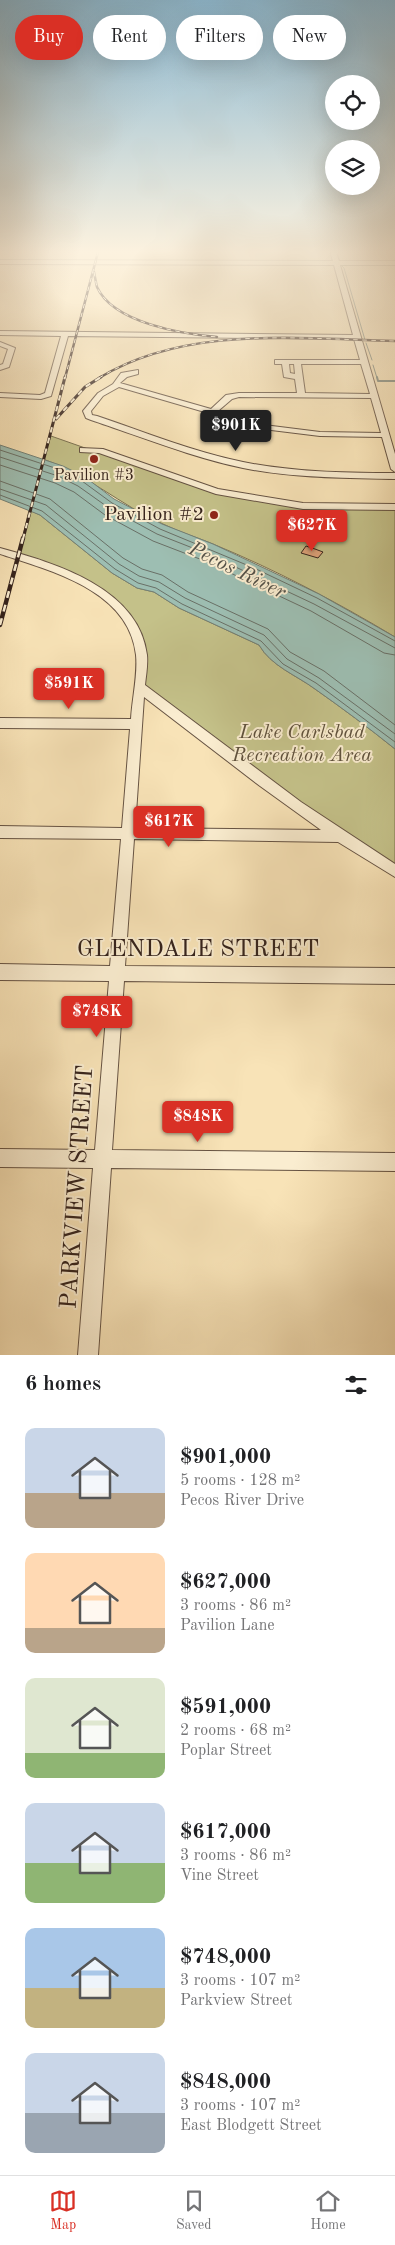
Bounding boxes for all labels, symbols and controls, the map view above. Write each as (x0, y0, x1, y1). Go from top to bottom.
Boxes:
chip: Buy (15, 15, 83, 60)
chip: Rent (93, 15, 166, 60)
chip: Filters (176, 15, 263, 60)
chip: New (273, 15, 346, 60)
map controls (325, 75, 380, 195)
button: locate (325, 75, 380, 130)
button: layers (325, 140, 380, 195)
pin: $901K (201, 410, 271, 452)
text: $901K (211, 418, 261, 434)
marker: Pavilion #3 (88, 453, 100, 465)
place label: Pavilion #3 (54, 468, 134, 484)
place label: Pavilion #2 (104, 505, 204, 525)
marker: Pavilion #2 (208, 509, 220, 521)
pin: $627K (277, 510, 347, 552)
text: $627K (287, 518, 337, 534)
water label: Pecos River (184, 538, 290, 604)
pin: $591K (34, 668, 104, 710)
text: $591K (44, 676, 94, 692)
park label: Lake Carlsbad Recreation Area (231, 723, 372, 766)
pin: $617K (134, 806, 204, 848)
text: $617K (144, 814, 194, 830)
street label: GLENDALE STREET (77, 938, 319, 962)
pin: $748K (62, 996, 132, 1038)
text: $748K (72, 1004, 122, 1020)
street label: PARKVIEW STREET (57, 1064, 99, 1310)
pin: $848K (163, 1100, 233, 1143)
text: $848K (173, 1109, 223, 1125)
icon: filters (342, 1371, 370, 1399)
text: 6 homes (25, 1374, 101, 1395)
text: $901,000 (180, 1447, 271, 1468)
icon: home (65, 1448, 125, 1508)
text: 5 rooms · 128 m² (180, 1473, 300, 1489)
text: Pecos River Drive (180, 1493, 304, 1509)
text: $627,000 (180, 1572, 271, 1593)
icon: home (65, 1573, 125, 1633)
text: 3 rooms · 86 m² (180, 1598, 291, 1614)
text: Pavilion Lane (180, 1618, 275, 1634)
text: $591,000 (180, 1697, 271, 1718)
icon: home (65, 1698, 125, 1758)
text: 2 rooms · 68 m² (180, 1723, 291, 1739)
text: Poplar Street (180, 1743, 272, 1759)
text: $617,000 (180, 1822, 271, 1843)
icon: home (65, 1823, 125, 1883)
text: 3 rooms · 86 m² (180, 1848, 291, 1864)
text: Vine Street (180, 1868, 259, 1884)
text: $748,000 (180, 1947, 271, 1968)
icon: home (65, 1948, 125, 2008)
text: 3 rooms · 107 m² (180, 1973, 300, 1989)
text: Parkview Street (180, 1993, 292, 2009)
text: $848,000 (180, 2072, 271, 2093)
icon: home (65, 2073, 125, 2133)
text: 3 rooms · 107 m² (180, 2098, 300, 2114)
text: East Blodgett Street (180, 2118, 322, 2134)
tab: Map (49, 2187, 77, 2234)
tab: Saved (176, 2187, 212, 2234)
tab: Home (310, 2187, 346, 2234)

